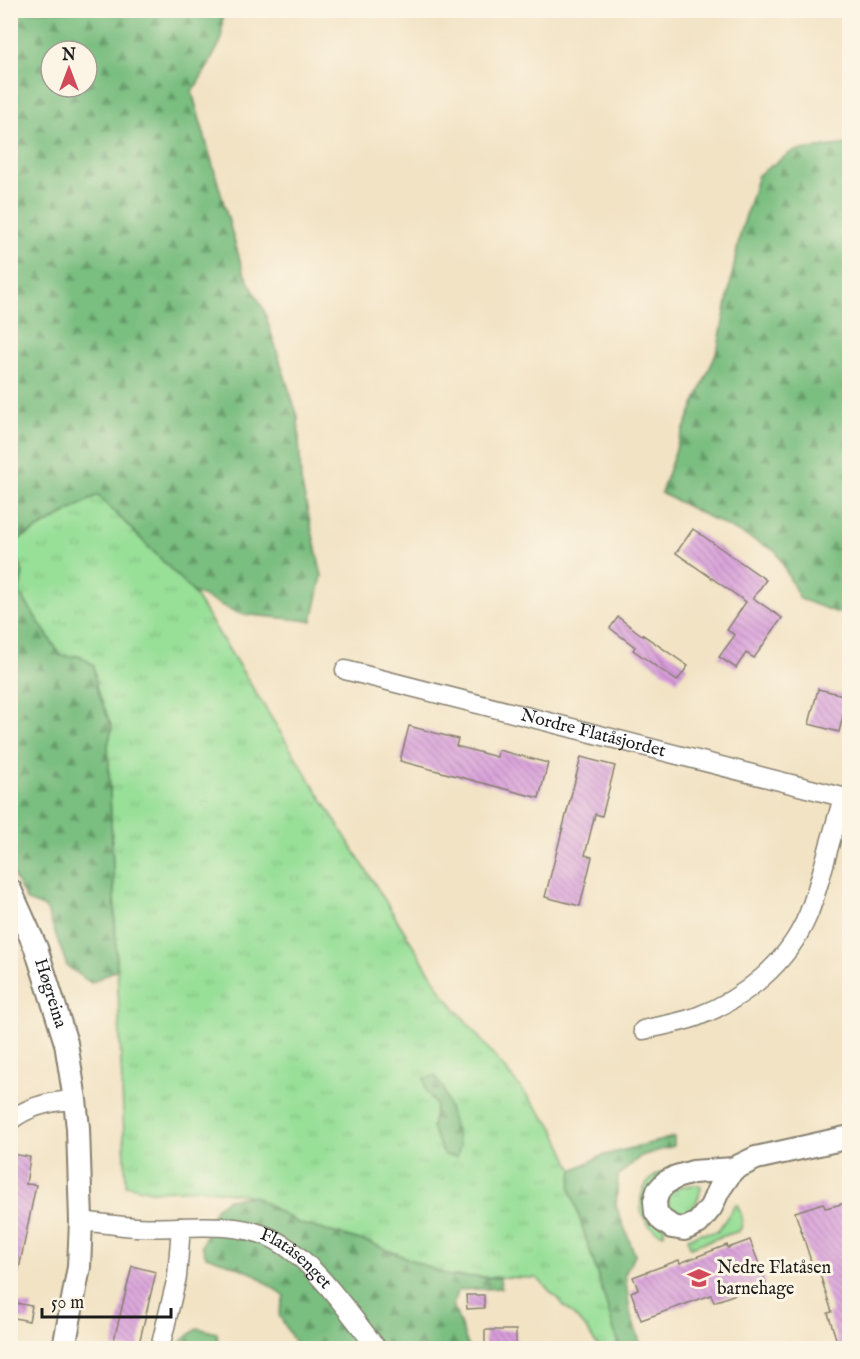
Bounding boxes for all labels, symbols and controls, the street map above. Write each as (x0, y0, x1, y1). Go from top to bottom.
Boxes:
north arrow (39, 39, 99, 99)
text: N (61, 46, 76, 66)
street label: Nordre Flatåsjordet (518, 704, 668, 763)
street label: Høgreina (29, 956, 72, 1031)
street label: Flatåsenget (256, 1223, 337, 1294)
place label: Nedre Flatåsen barnehage (717, 1257, 831, 1301)
school or university icon: Nedre Flatåsen barnehage (686, 1265, 712, 1291)
scale bar (42, 1281, 171, 1319)
text: 50 m (51, 1292, 84, 1315)

